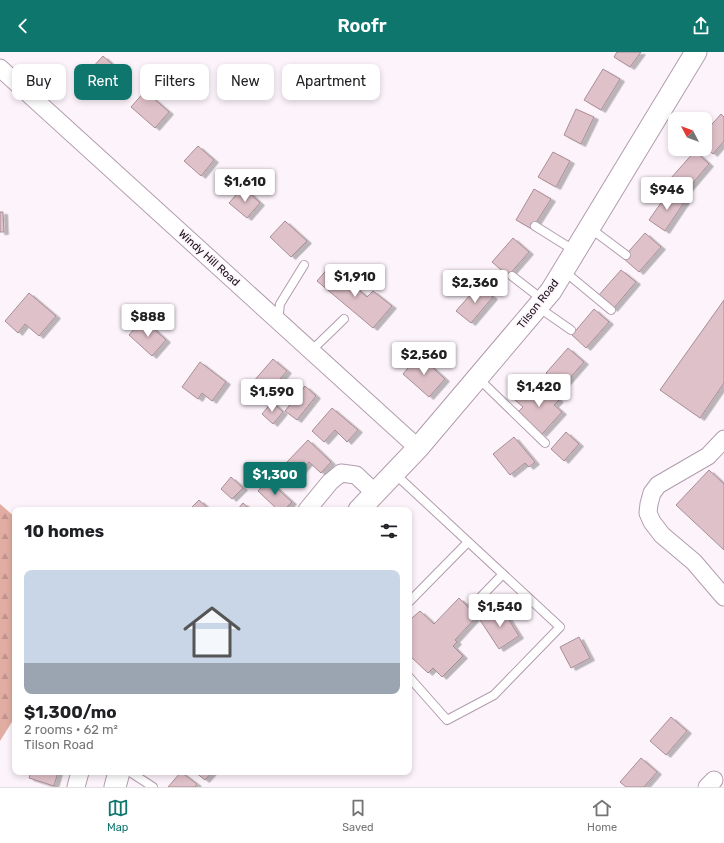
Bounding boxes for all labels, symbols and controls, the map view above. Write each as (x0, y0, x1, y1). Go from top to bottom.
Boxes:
icon: back (12, 15, 34, 37)
text: Roofr (337, 15, 387, 37)
icon: share (690, 15, 712, 37)
chip: Buy (12, 64, 66, 100)
chip: Rent (74, 64, 132, 100)
chip: Filters (140, 64, 209, 100)
chip: New (217, 64, 274, 100)
chip: Apartment (282, 64, 380, 100)
north arrow (668, 112, 712, 156)
map controls (668, 112, 712, 156)
pin: $1,610 (212, 169, 278, 203)
text: $1,610 (224, 174, 266, 189)
pin: $946 (643, 177, 691, 211)
text: $946 (650, 182, 684, 197)
street label: Windy Hill Road (176, 227, 242, 289)
pin: $1,910 (322, 264, 388, 298)
text: $1,910 (334, 269, 376, 284)
pin: $2,360 (442, 270, 508, 304)
text: $2,360 (452, 275, 498, 290)
street label: Tilson Road (515, 277, 561, 331)
pin: $888 (124, 304, 172, 338)
text: $888 (130, 309, 166, 324)
pin: $2,560 (391, 342, 457, 376)
text: $2,560 (401, 347, 447, 362)
pin: $1,420 (506, 374, 572, 408)
pin: $1,590 (239, 379, 305, 413)
text: $1,420 (517, 379, 561, 394)
text: $1,590 (250, 384, 294, 399)
pin: $1,300 (242, 462, 308, 496)
text: $1,300 (252, 467, 298, 482)
icon: filters (378, 520, 400, 542)
text: 10 homes (24, 521, 104, 541)
pin: $1,540 (467, 594, 533, 628)
icon: home (176, 596, 248, 668)
text: $1,540 (478, 599, 522, 614)
text: $1,300/mo (24, 702, 117, 722)
text: 2 rooms · 62 m² (24, 722, 118, 737)
text: Tilson Road (24, 737, 94, 752)
tab: Map (107, 797, 129, 834)
tab: Saved (342, 797, 374, 834)
tab: Home (587, 797, 617, 834)

